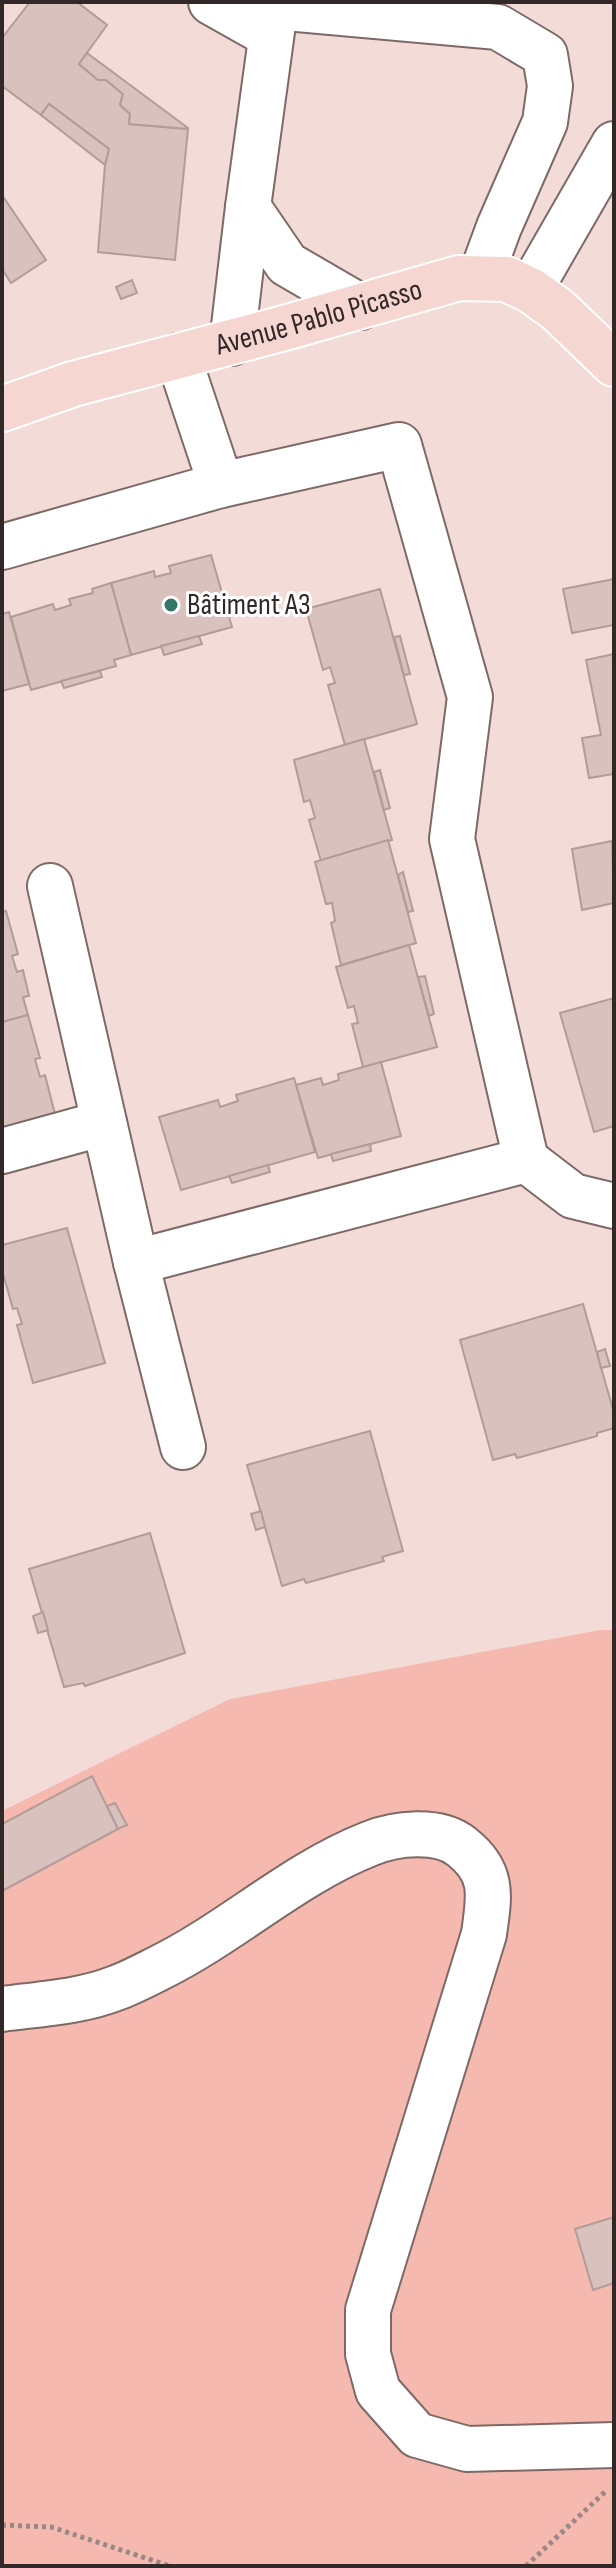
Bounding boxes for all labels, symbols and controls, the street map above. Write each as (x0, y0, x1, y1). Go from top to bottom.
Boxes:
street label: Avenue Pablo Picasso (211, 272, 426, 364)
place label: Bâtiment A3 (187, 587, 311, 623)
marker: Bâtiment A3 (162, 596, 180, 614)

